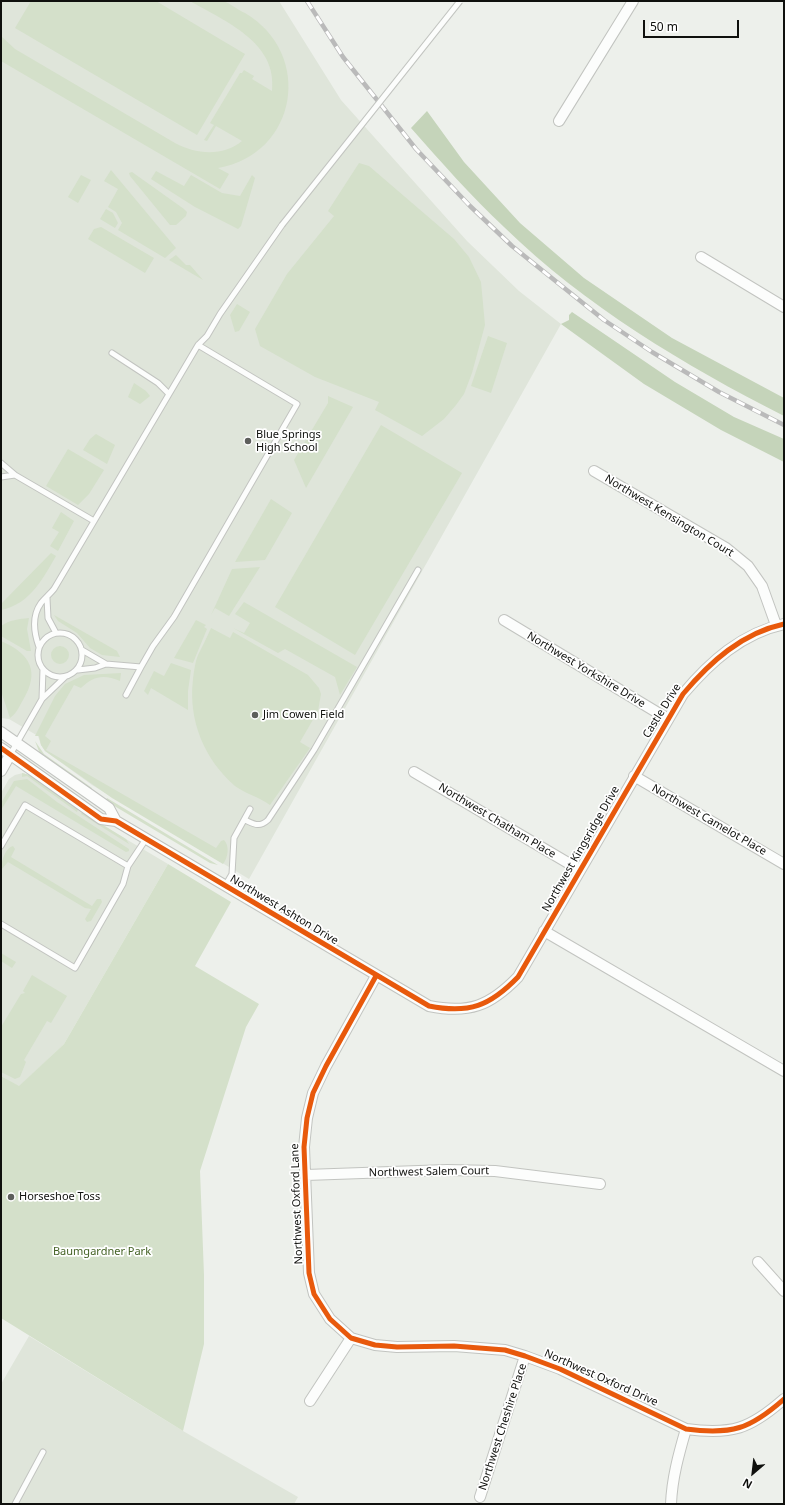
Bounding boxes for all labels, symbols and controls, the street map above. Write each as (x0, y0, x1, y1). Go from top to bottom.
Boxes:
scale bar (645, 12, 741, 38)
text: 50 m (650, 18, 678, 35)
place label: Blue Springs High School (256, 428, 321, 454)
marker: Blue Springs High School (243, 436, 253, 446)
street label: Northwest Kensington Court (602, 472, 736, 560)
street label: Northwest Yorkshire Drive (525, 629, 647, 711)
street label: Castle Drive (640, 681, 684, 741)
place label: Jim Cowen Field (263, 708, 344, 722)
marker: Jim Cowen Field (250, 710, 260, 720)
street label: Northwest Chatham Place (436, 781, 558, 861)
street label: Northwest Camelot Place (649, 782, 769, 858)
street label: Northwest Kingsridge Drive (540, 784, 622, 914)
street label: Northwest Ashton Drive (228, 872, 340, 948)
street label: Northwest Oxford Lane (288, 1143, 306, 1265)
street label: Northwest Salem Court (369, 1164, 489, 1180)
place label: Horseshoe Toss (19, 1190, 100, 1204)
marker: Horseshoe Toss (6, 1192, 16, 1202)
park label: Baumgardner Park (53, 1245, 151, 1259)
street label: Northwest Oxford Drive (542, 1347, 660, 1409)
street label: Northwest Cheshire Place (476, 1362, 530, 1492)
north arrow (733, 1453, 773, 1493)
text: N (740, 1475, 755, 1493)

